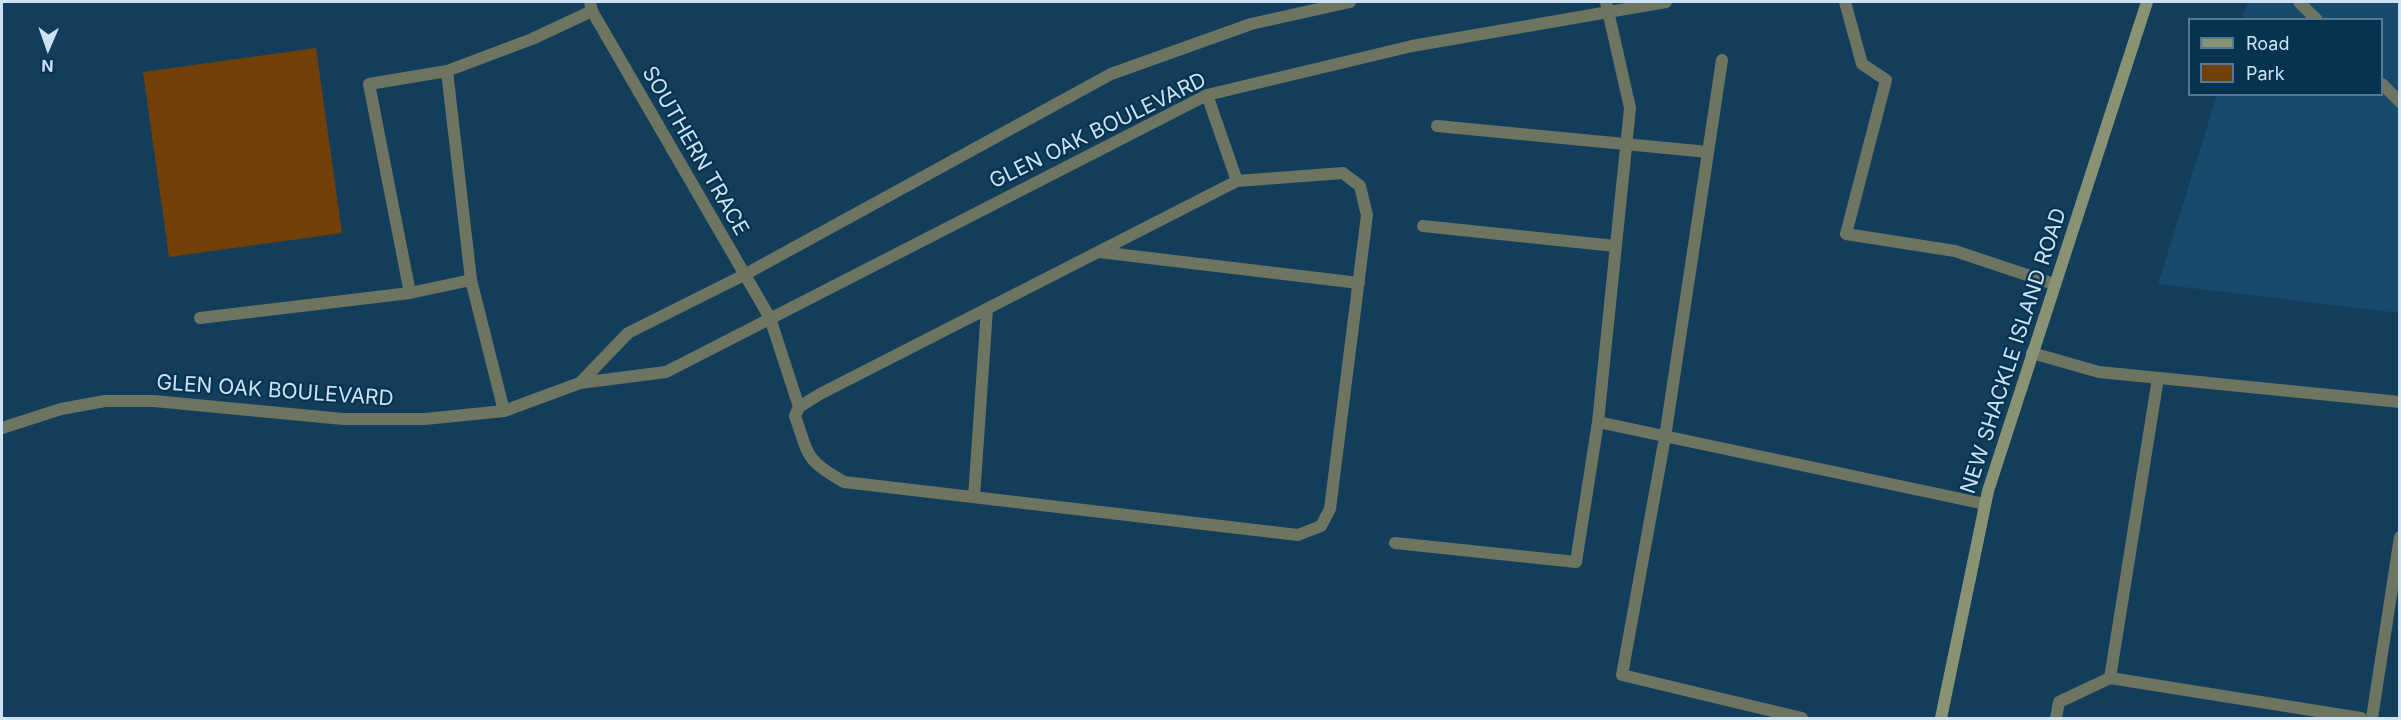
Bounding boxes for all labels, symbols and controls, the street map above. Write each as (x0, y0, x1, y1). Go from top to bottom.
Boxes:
north arrow (18, 18, 78, 78)
legend (2188, 18, 2383, 96)
text: Road (2246, 33, 2289, 54)
text: N (41, 56, 54, 76)
street label: SOUTHERN TRACE (636, 62, 754, 240)
text: Park (2246, 63, 2285, 84)
street label: GLEN OAK BOULEVARD (986, 68, 1210, 194)
street label: NEW SHACKLE ISLAND ROAD (1956, 205, 2072, 497)
street label: GLEN OAK BOULEVARD (155, 370, 395, 412)

